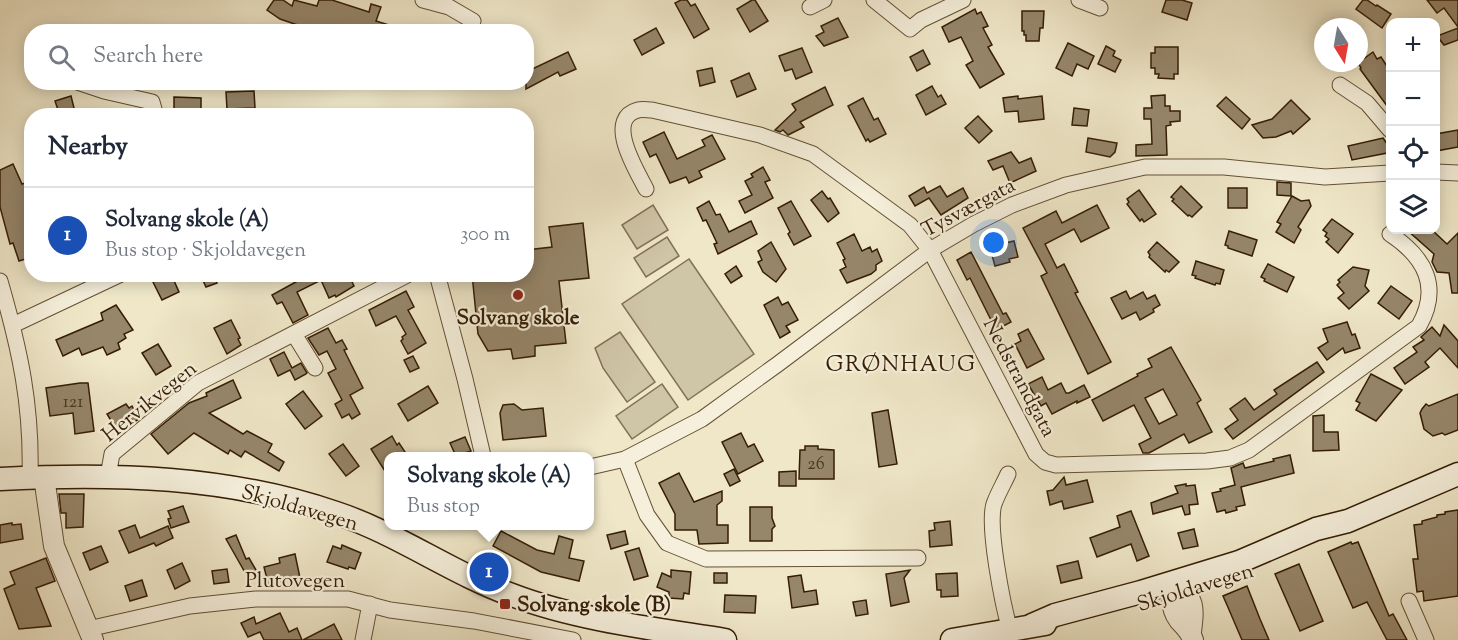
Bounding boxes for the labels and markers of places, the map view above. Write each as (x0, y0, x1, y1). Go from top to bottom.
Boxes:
marker: Solvang skole (511, 288, 525, 302)
place label: Solvang skole (456, 304, 580, 334)
pin: 1 (470, 550, 508, 594)
place label: Solvang skole (B) (517, 591, 671, 621)
marker: Solvang skole (B) (498, 597, 512, 611)

